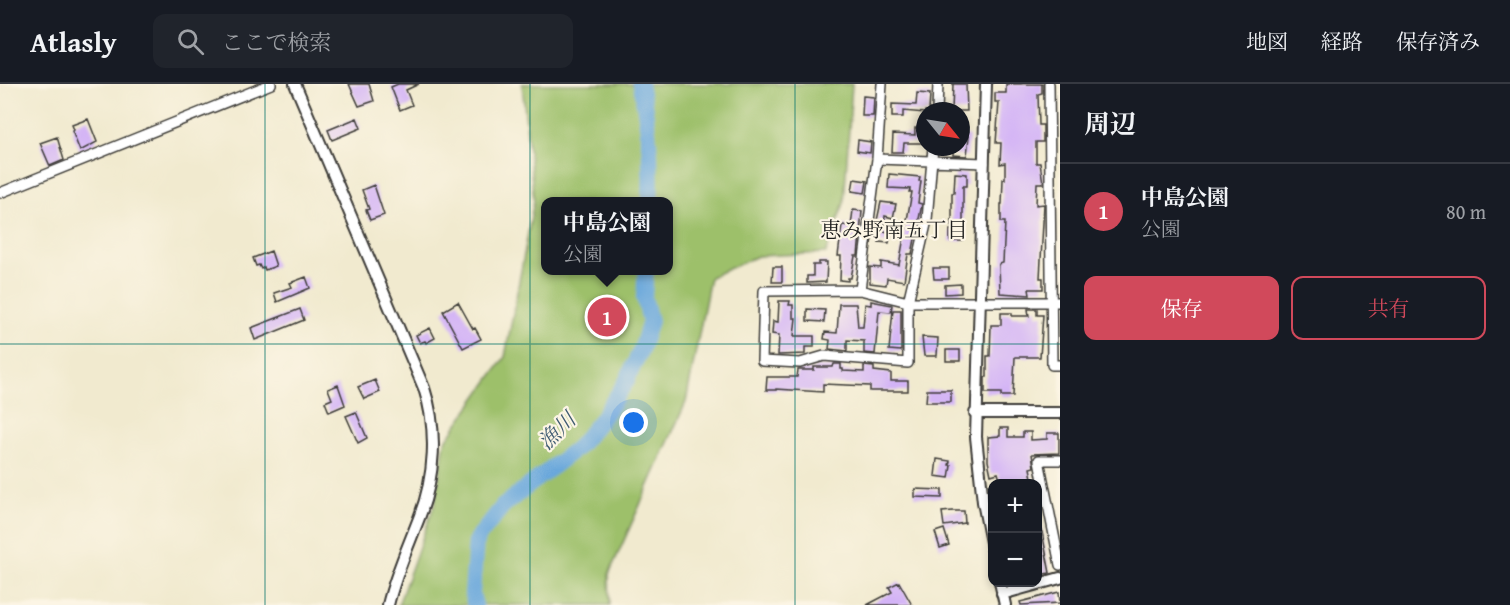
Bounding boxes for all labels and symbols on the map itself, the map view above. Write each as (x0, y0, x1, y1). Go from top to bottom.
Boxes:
north arrow (916, 102, 970, 156)
district label: 恵み野南五丁目 (821, 214, 968, 245)
pin: 1 (588, 294, 626, 340)
water label: 漁川 (531, 403, 584, 456)
your location (619, 408, 648, 437)

